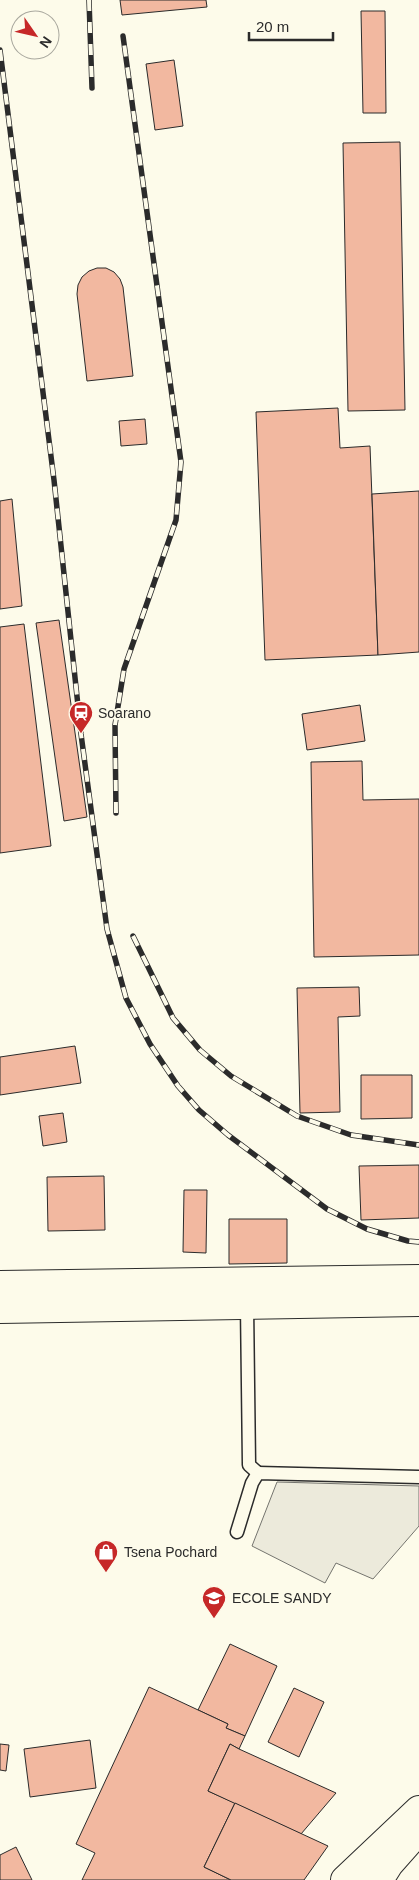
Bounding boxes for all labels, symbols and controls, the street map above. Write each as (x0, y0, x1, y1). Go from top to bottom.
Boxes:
north arrow (10, 10, 60, 60)
scale bar (249, 10, 333, 42)
text: 20 m (256, 18, 289, 35)
text: N (36, 34, 55, 51)
station icon: Soarano (68, 700, 94, 734)
place label: Soarano (98, 705, 151, 721)
shop icon: Tsena Pochard (93, 1539, 119, 1573)
place label: Tsena Pochard (124, 1544, 217, 1560)
school or university icon: ECOLE SANDY (201, 1585, 227, 1619)
place label: ECOLE SANDY (232, 1590, 332, 1606)

